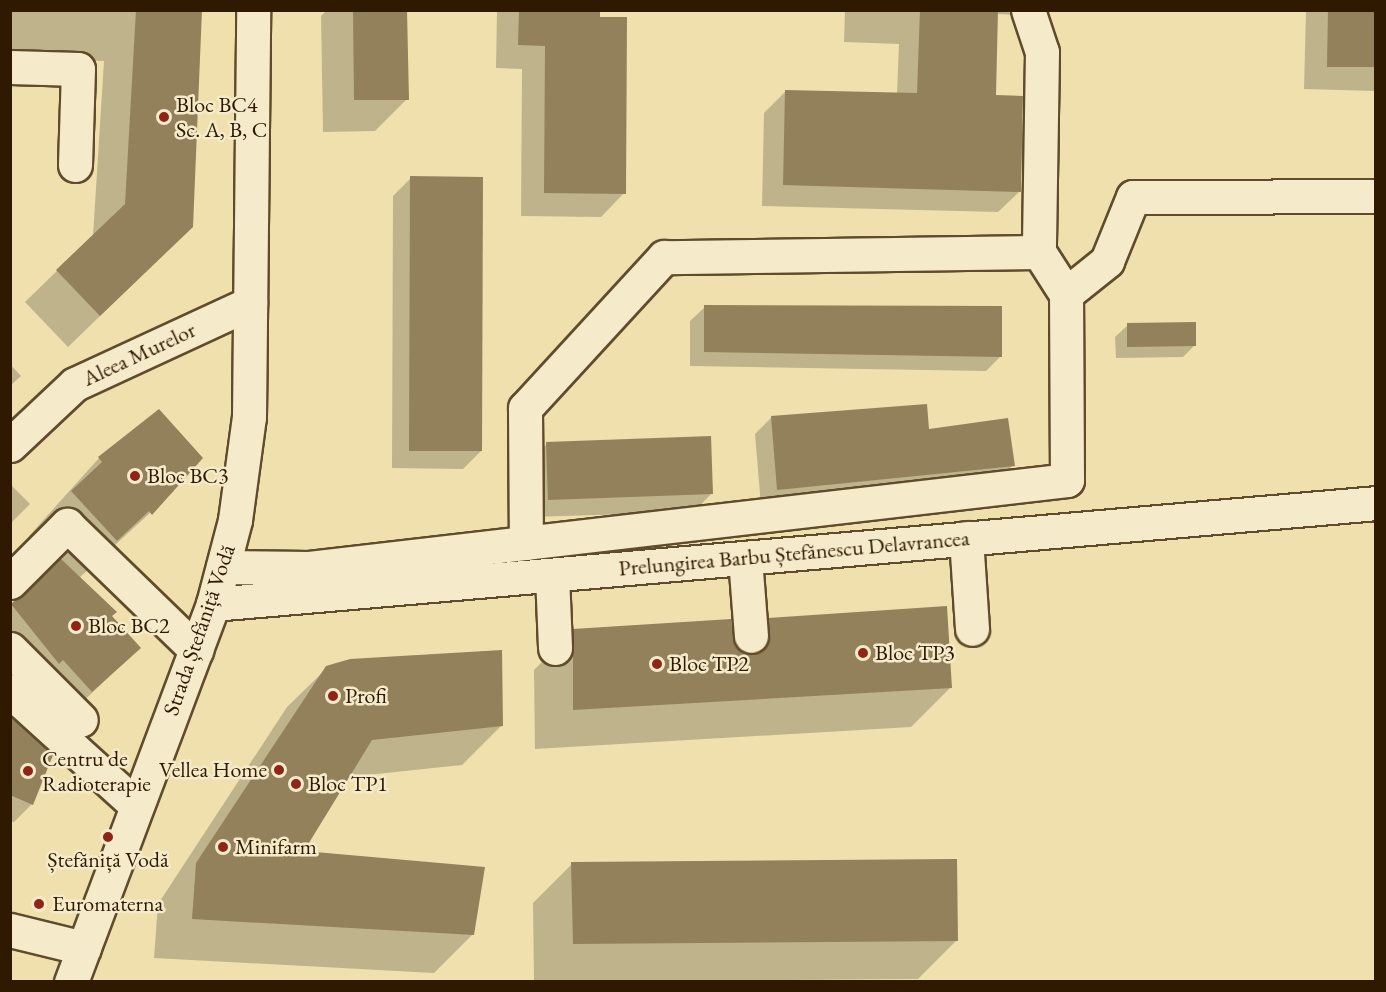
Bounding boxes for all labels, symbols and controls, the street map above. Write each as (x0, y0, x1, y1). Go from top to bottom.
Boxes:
place label: Bloc BC4 Sc. A, B, C (176, 91, 267, 142)
marker: Bloc BC4 Sc. A, B, C (157, 110, 171, 124)
street label: Aleea Murelor (78, 316, 200, 392)
place label: Bloc BC3 (147, 463, 229, 489)
marker: Bloc BC3 (128, 469, 142, 483)
street label: Prelungirea Barbu Ștefănescu Delavrancea (617, 525, 971, 581)
street label: Strada Ștefăniță Vodă (157, 541, 241, 719)
place label: Bloc BC2 (88, 613, 170, 639)
marker: Bloc BC2 (69, 619, 83, 633)
place label: Bloc TP3 (875, 640, 955, 666)
marker: Bloc TP3 (856, 646, 870, 660)
place label: Bloc TP2 (669, 651, 749, 677)
marker: Bloc TP2 (650, 657, 664, 671)
place label: Profi (345, 683, 387, 709)
marker: Profi (326, 689, 340, 703)
place label: Centru de Radioterapie (42, 745, 151, 796)
place label: Vellea Home (159, 757, 267, 783)
marker: Centru de Radioterapie (19, 762, 37, 780)
marker: Vellea Home (272, 763, 286, 777)
place label: Bloc TP1 (308, 771, 388, 797)
marker: Bloc TP1 (289, 777, 303, 791)
marker: Ștefăniță Vodă (101, 830, 115, 844)
place label: Minifarm (235, 834, 317, 860)
marker: Minifarm (216, 840, 230, 854)
place label: Ștefăniță Vodă (47, 847, 169, 873)
place label: Euromaterna (52, 891, 163, 917)
marker: Euromaterna (30, 895, 48, 913)

